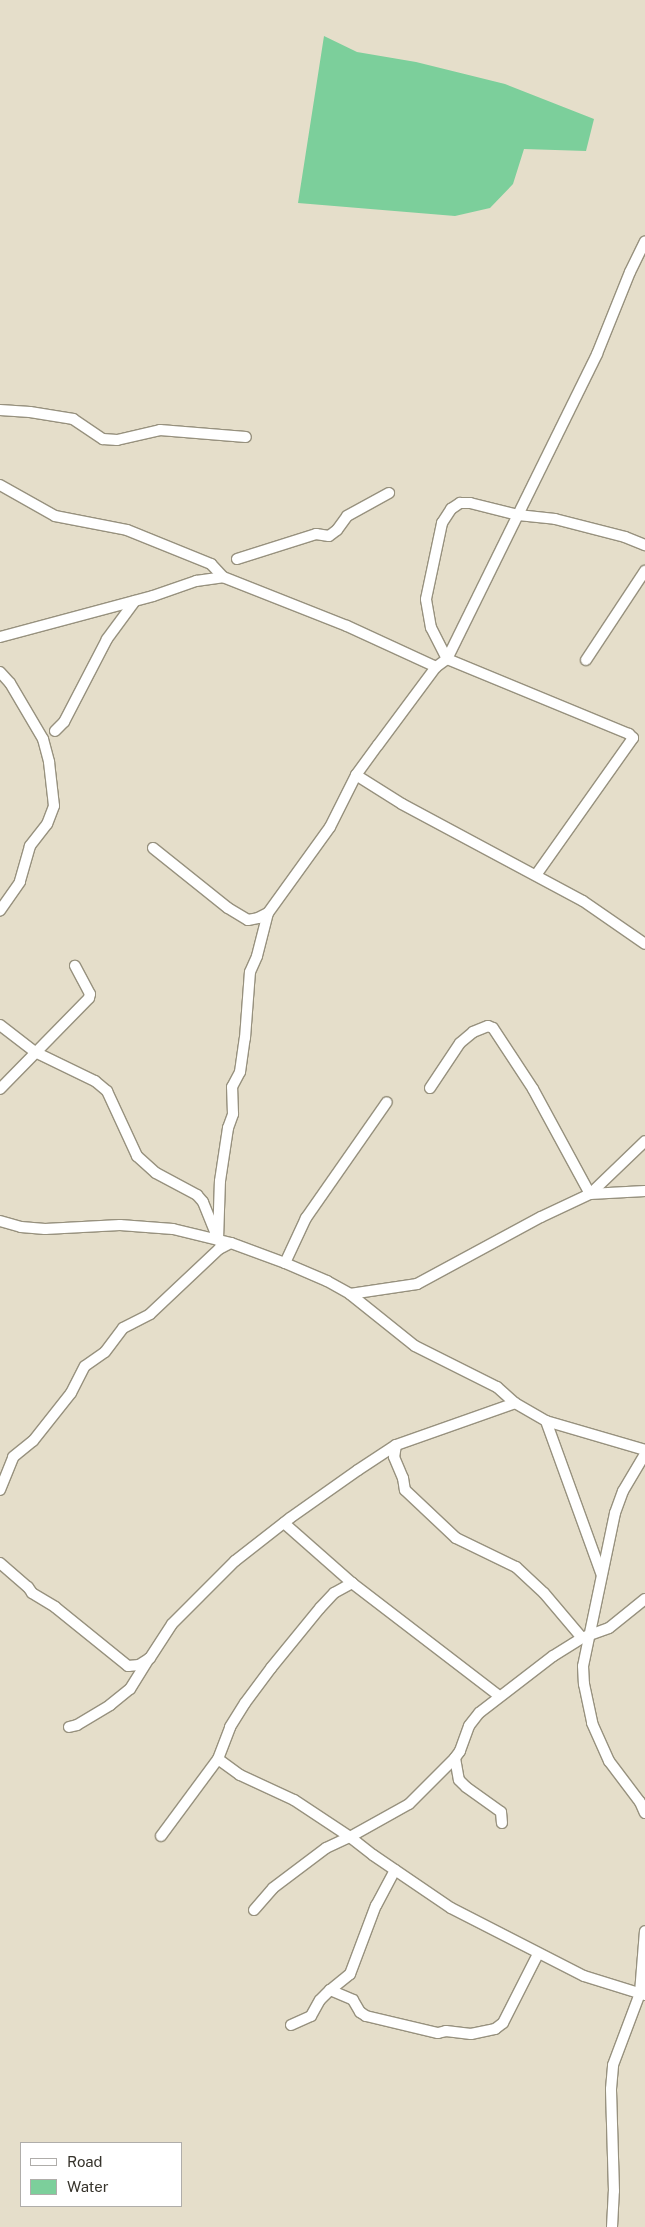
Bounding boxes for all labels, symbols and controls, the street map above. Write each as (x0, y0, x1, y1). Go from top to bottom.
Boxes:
legend (20, 2142, 182, 2207)
text: Road (67, 2153, 103, 2170)
text: Water (67, 2178, 109, 2195)

